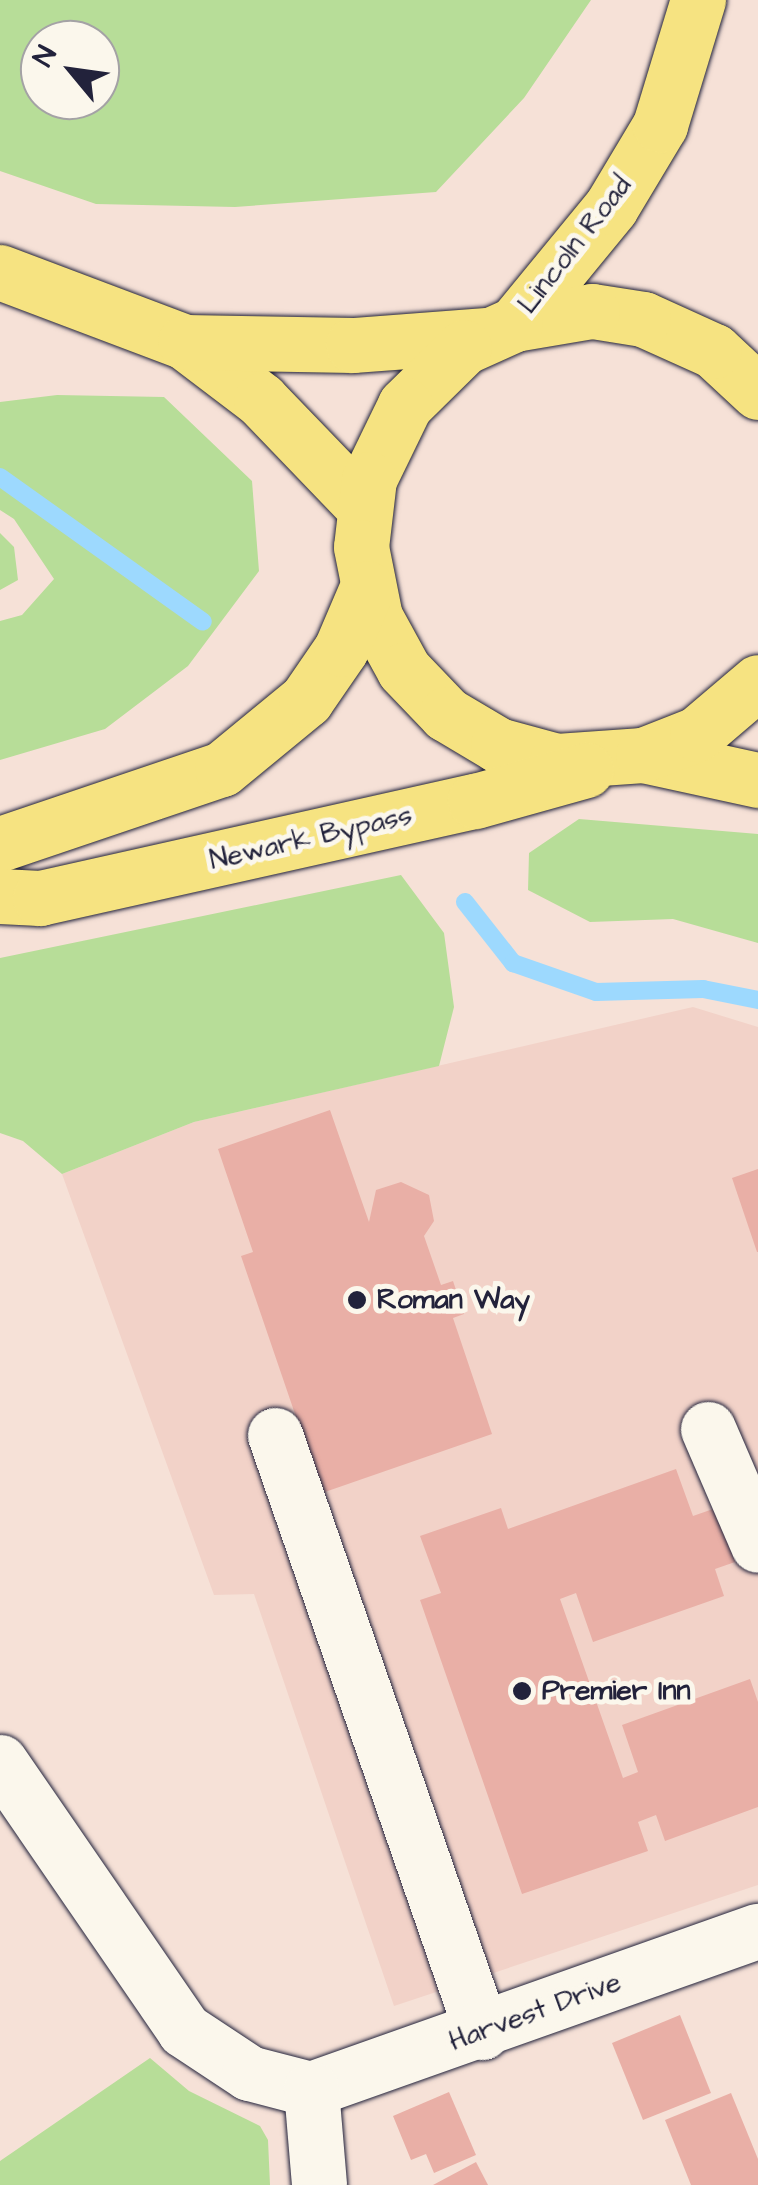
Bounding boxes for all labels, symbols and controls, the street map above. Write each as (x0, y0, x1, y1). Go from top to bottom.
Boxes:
north arrow (20, 20, 120, 120)
text: N (24, 39, 66, 73)
street label: Lincoln Road (511, 170, 639, 320)
street label: Newark Bypass (207, 798, 415, 878)
place label: Roman Way (377, 1283, 530, 1317)
marker: Roman Way (346, 1289, 368, 1311)
place label: Premier Inn (542, 1674, 691, 1708)
marker: Premier Inn (511, 1680, 533, 1702)
street label: Harvest Drive (444, 1965, 626, 2059)

